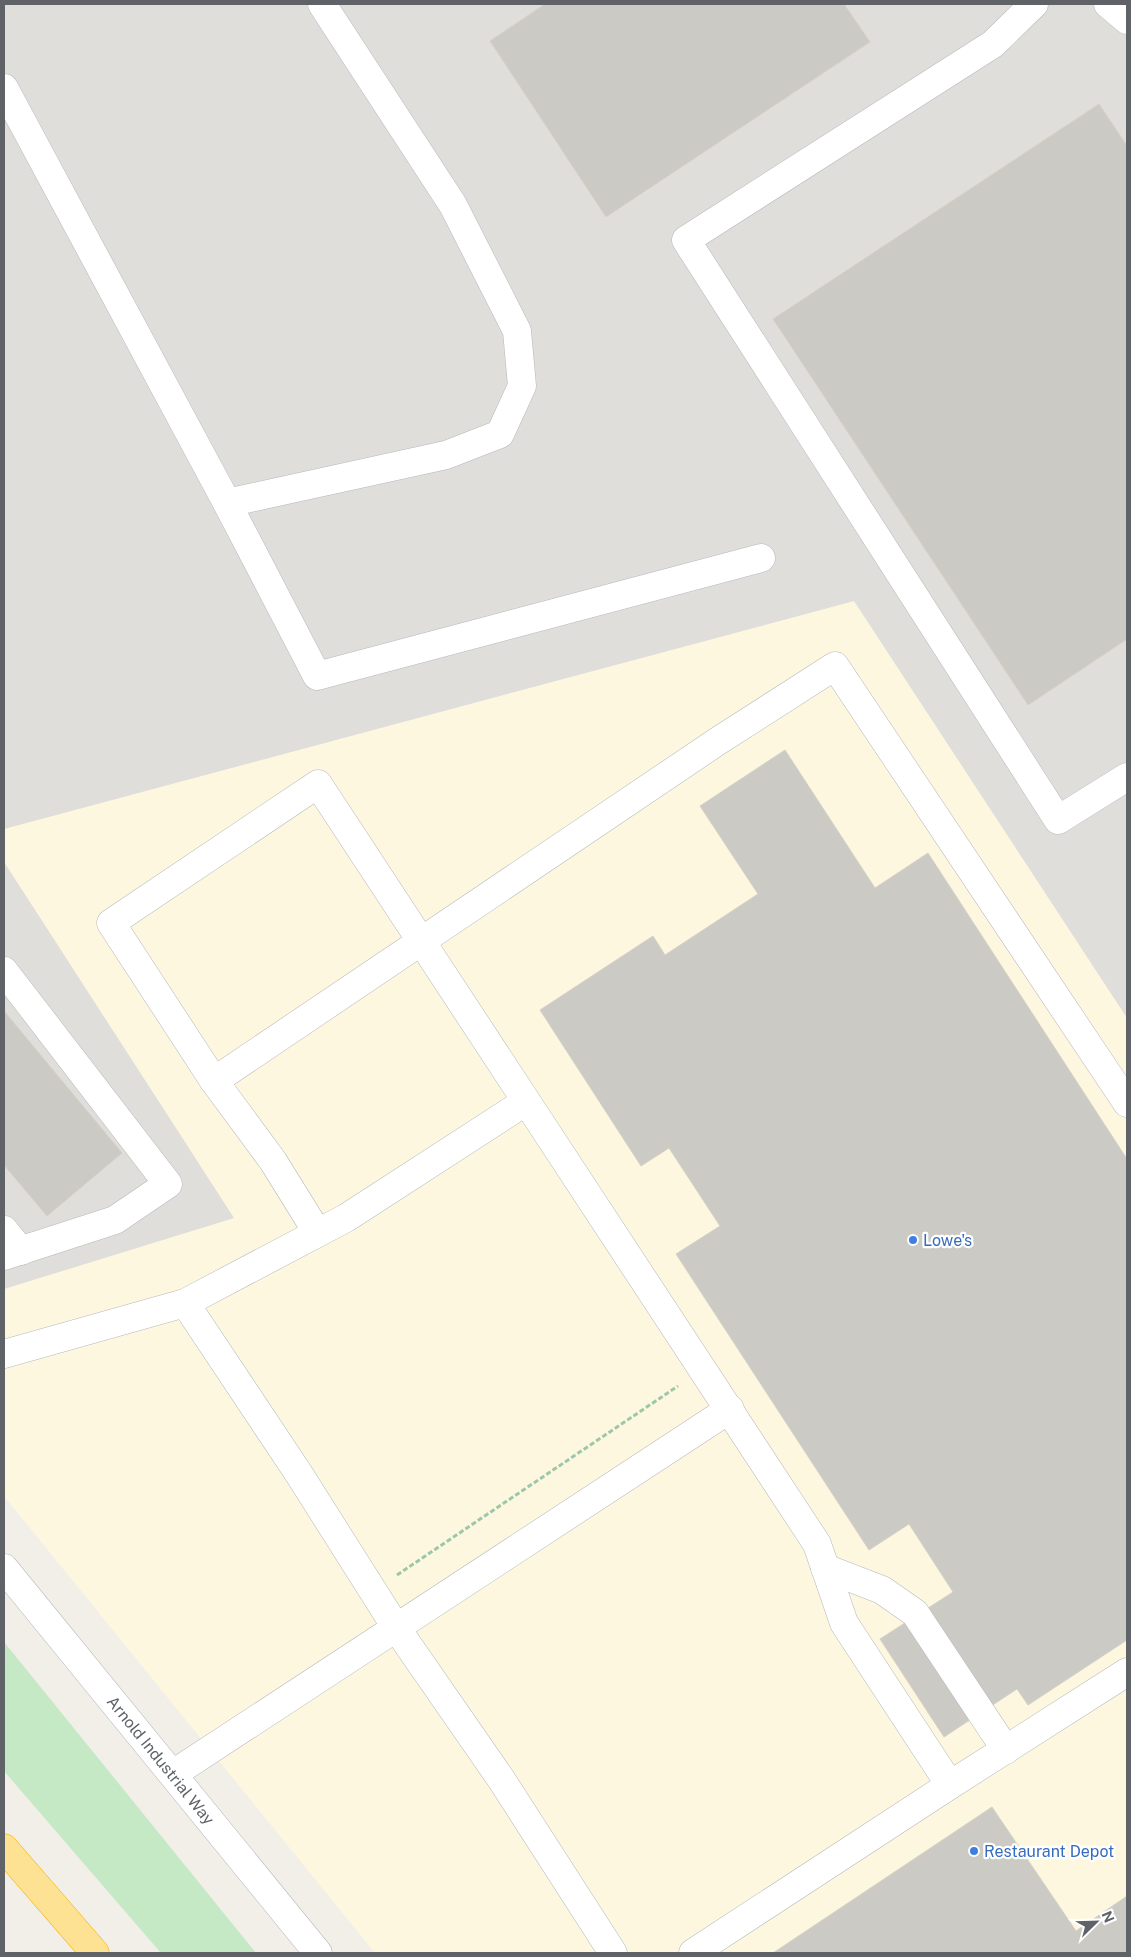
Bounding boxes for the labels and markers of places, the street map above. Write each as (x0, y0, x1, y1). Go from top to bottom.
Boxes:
place label: Lowe's (923, 1231, 972, 1250)
marker: Lowe's (907, 1234, 919, 1246)
place label: Restaurant Depot (984, 1842, 1114, 1861)
marker: Restaurant Depot (968, 1845, 980, 1857)

